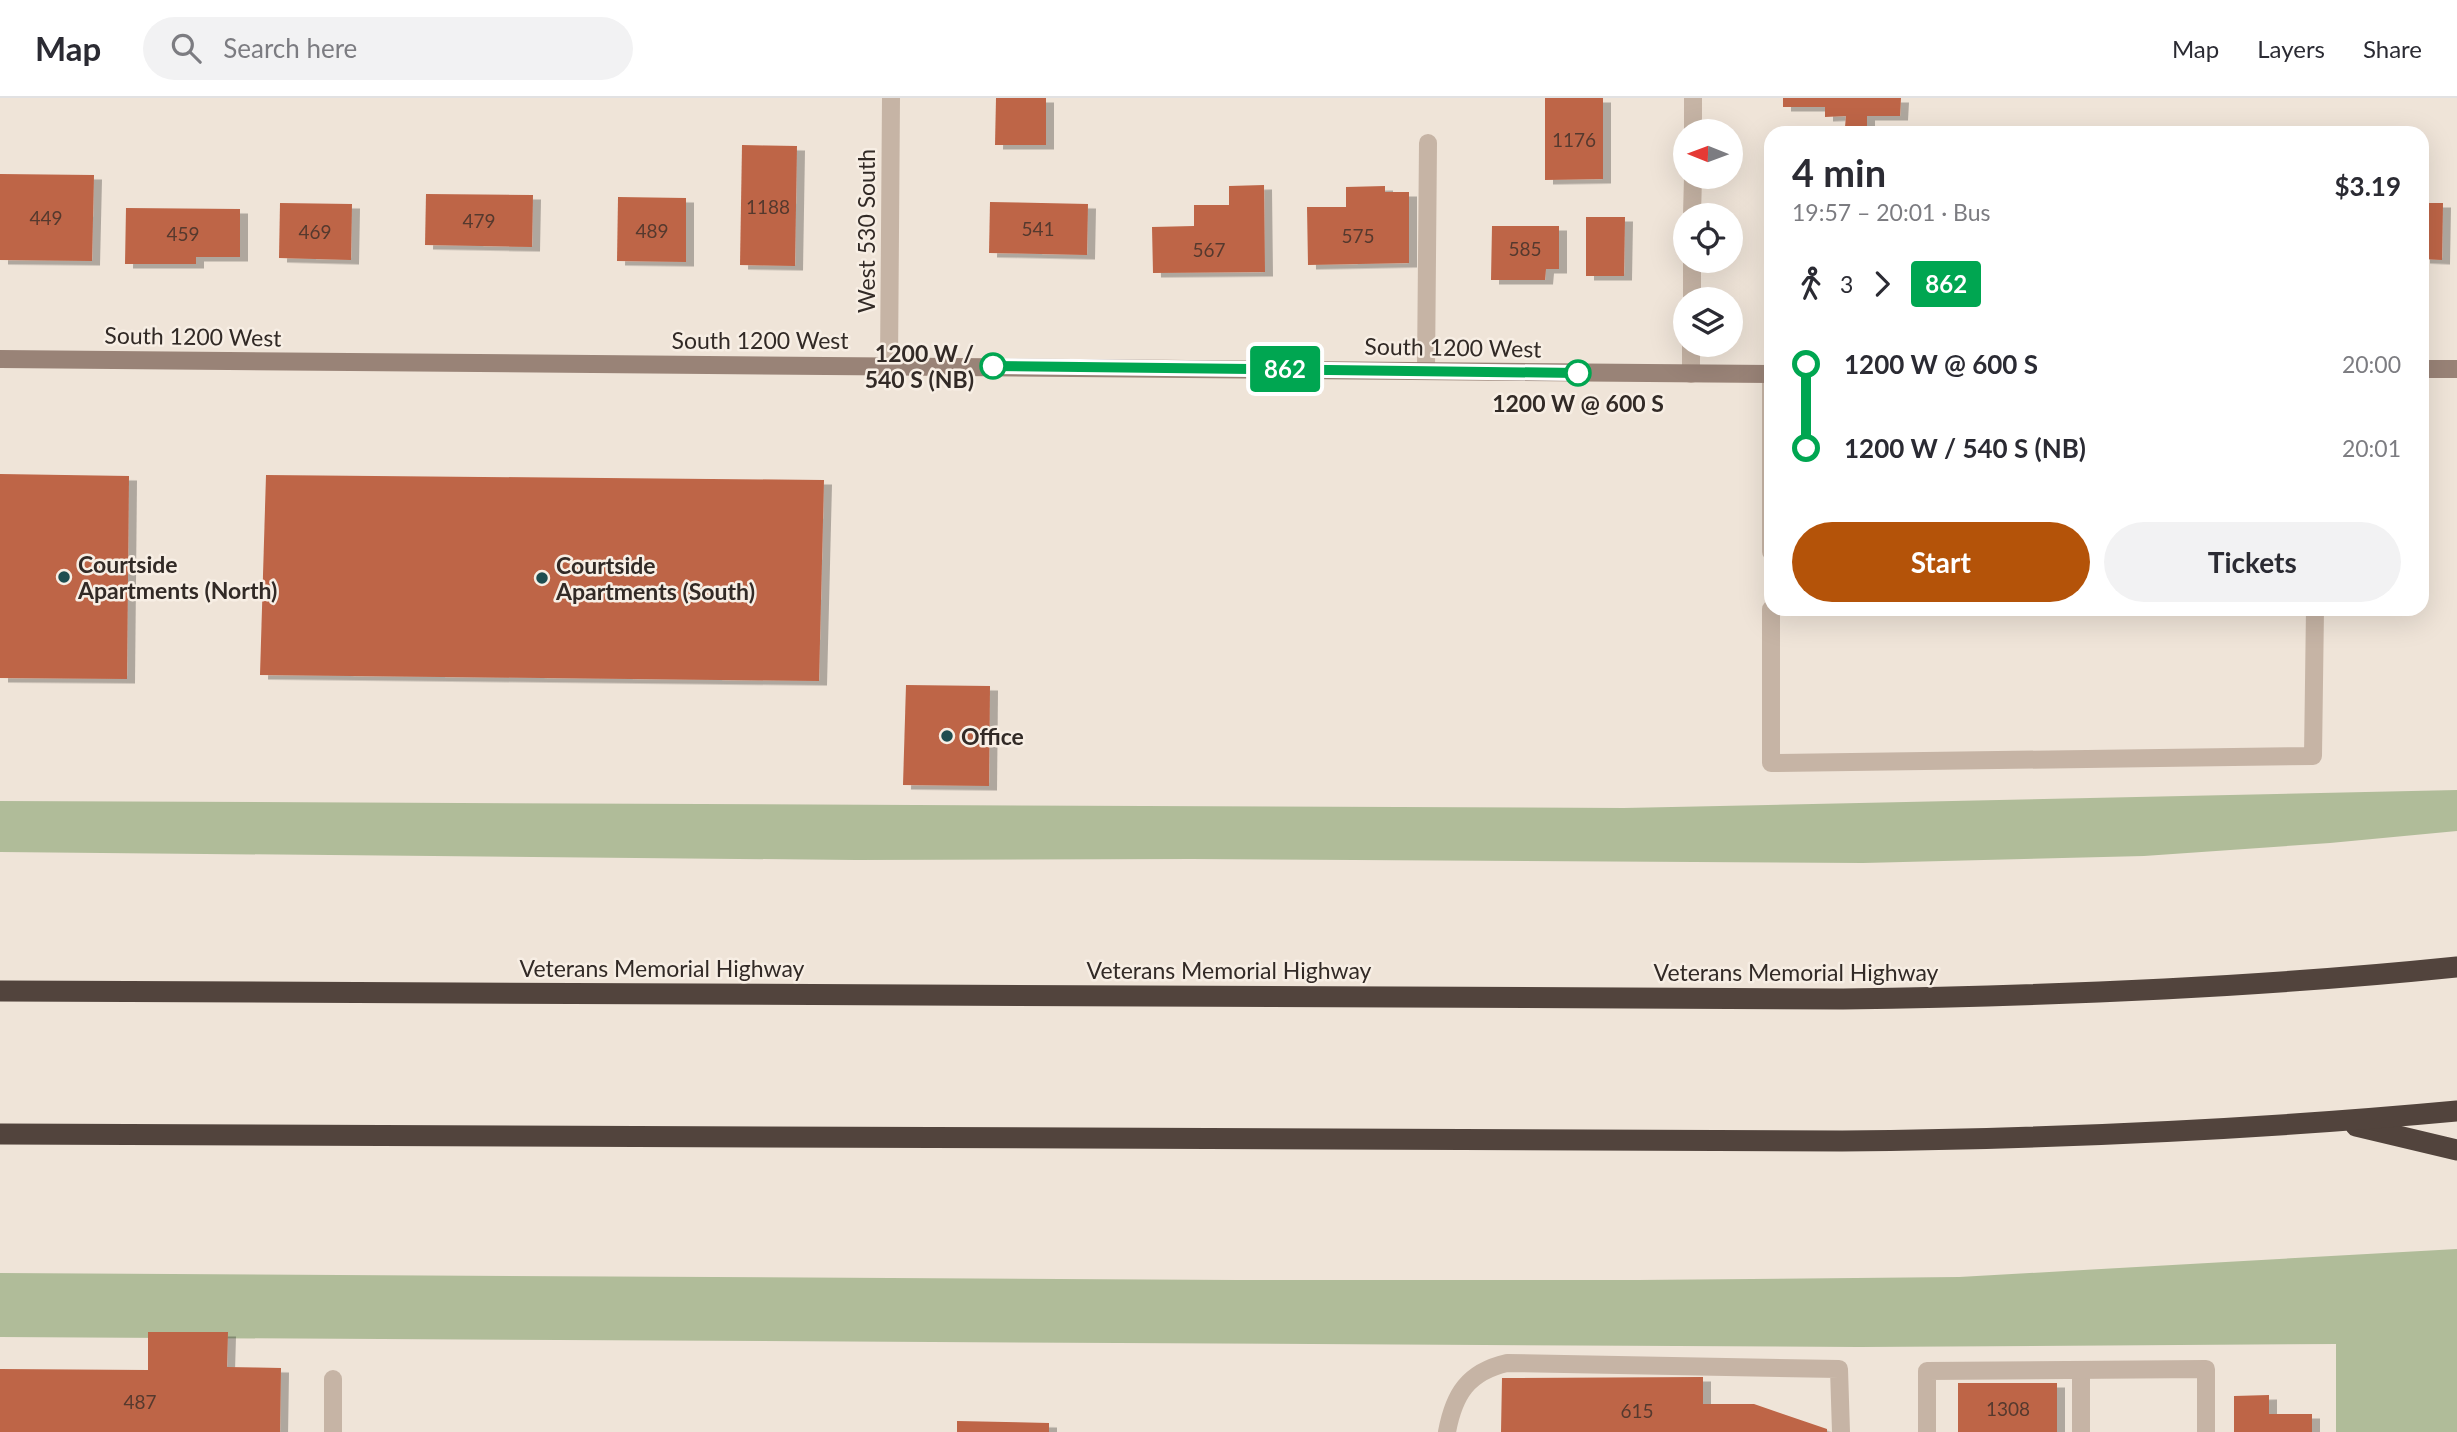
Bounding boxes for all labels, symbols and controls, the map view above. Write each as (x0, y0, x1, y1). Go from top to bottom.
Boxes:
search box (143, 17, 633, 80)
text: Map (35, 28, 101, 68)
icon: search (167, 29, 205, 67)
text: Search here (223, 32, 357, 64)
text: Map (2172, 34, 2219, 63)
text: Layers (2257, 34, 2325, 63)
text: Share (2363, 34, 2422, 63)
north arrow (1673, 119, 1743, 189)
map controls (1673, 119, 1743, 357)
house number: 1176 (1552, 128, 1596, 151)
street label: West 530 South (852, 149, 880, 313)
text: 4 min (1792, 149, 1886, 195)
text: $3.19 (2335, 170, 2401, 202)
house number: 1188 (746, 195, 790, 218)
text: 19:57 – 20:01 · Bus (1792, 198, 1991, 226)
button: locate (1673, 203, 1743, 273)
house number: 449 (29, 206, 63, 229)
house number: 479 (462, 209, 496, 232)
house number: 541 (1021, 217, 1055, 240)
house number: 489 (635, 219, 669, 242)
house number: 469 (298, 220, 332, 243)
house number: 459 (166, 222, 200, 245)
house number: 575 (1341, 224, 1375, 247)
house number: 585 (1508, 237, 1542, 260)
house number: 567 (1192, 238, 1226, 261)
icon: walk (1792, 265, 1830, 303)
icon: forward (1863, 265, 1901, 303)
text: 862 (1925, 269, 1967, 298)
text: 3 (1840, 270, 1853, 298)
button: layers (1673, 287, 1743, 357)
street label: South 1200 West (104, 320, 283, 352)
street label: South 1200 West (671, 326, 849, 354)
street label: South 1200 West (1364, 331, 1543, 363)
place label: 1200 W / 540 S (NB) (865, 339, 974, 393)
line badge: 862 (1245, 346, 1325, 392)
text: 1200 W @ 600 S (1844, 348, 2038, 380)
text: 20:00 (2342, 350, 2401, 378)
marker: 1200 W / 540 S (NB) (980, 353, 1006, 379)
text: 862 (1264, 354, 1306, 383)
marker: 1200 W @ 600 S (1565, 360, 1591, 386)
place label: 1200 W @ 600 S (1492, 389, 1664, 417)
text: 1200 W / 540 S (NB) (1844, 432, 2086, 464)
text: 20:01 (2342, 434, 2401, 462)
button: Start (1792, 522, 2090, 602)
button: Tickets (2104, 522, 2401, 602)
place label: Courtside Apartments (North) (77, 550, 277, 604)
place label: Courtside Apartments (South) (555, 551, 755, 605)
marker: Courtside Apartments (North) (56, 569, 72, 585)
marker: Courtside Apartments (South) (534, 570, 550, 586)
place label: Office (961, 722, 1024, 750)
marker: Office (939, 728, 955, 744)
street label: Veterans Memorial Highway (520, 954, 805, 982)
street label: Veterans Memorial Highway (1087, 956, 1372, 984)
street label: Veterans Memorial Highway (1654, 958, 1939, 986)
house number: 487 (123, 1390, 157, 1413)
house number: 1308 (1986, 1397, 2030, 1420)
house number: 615 (1620, 1399, 1654, 1422)

